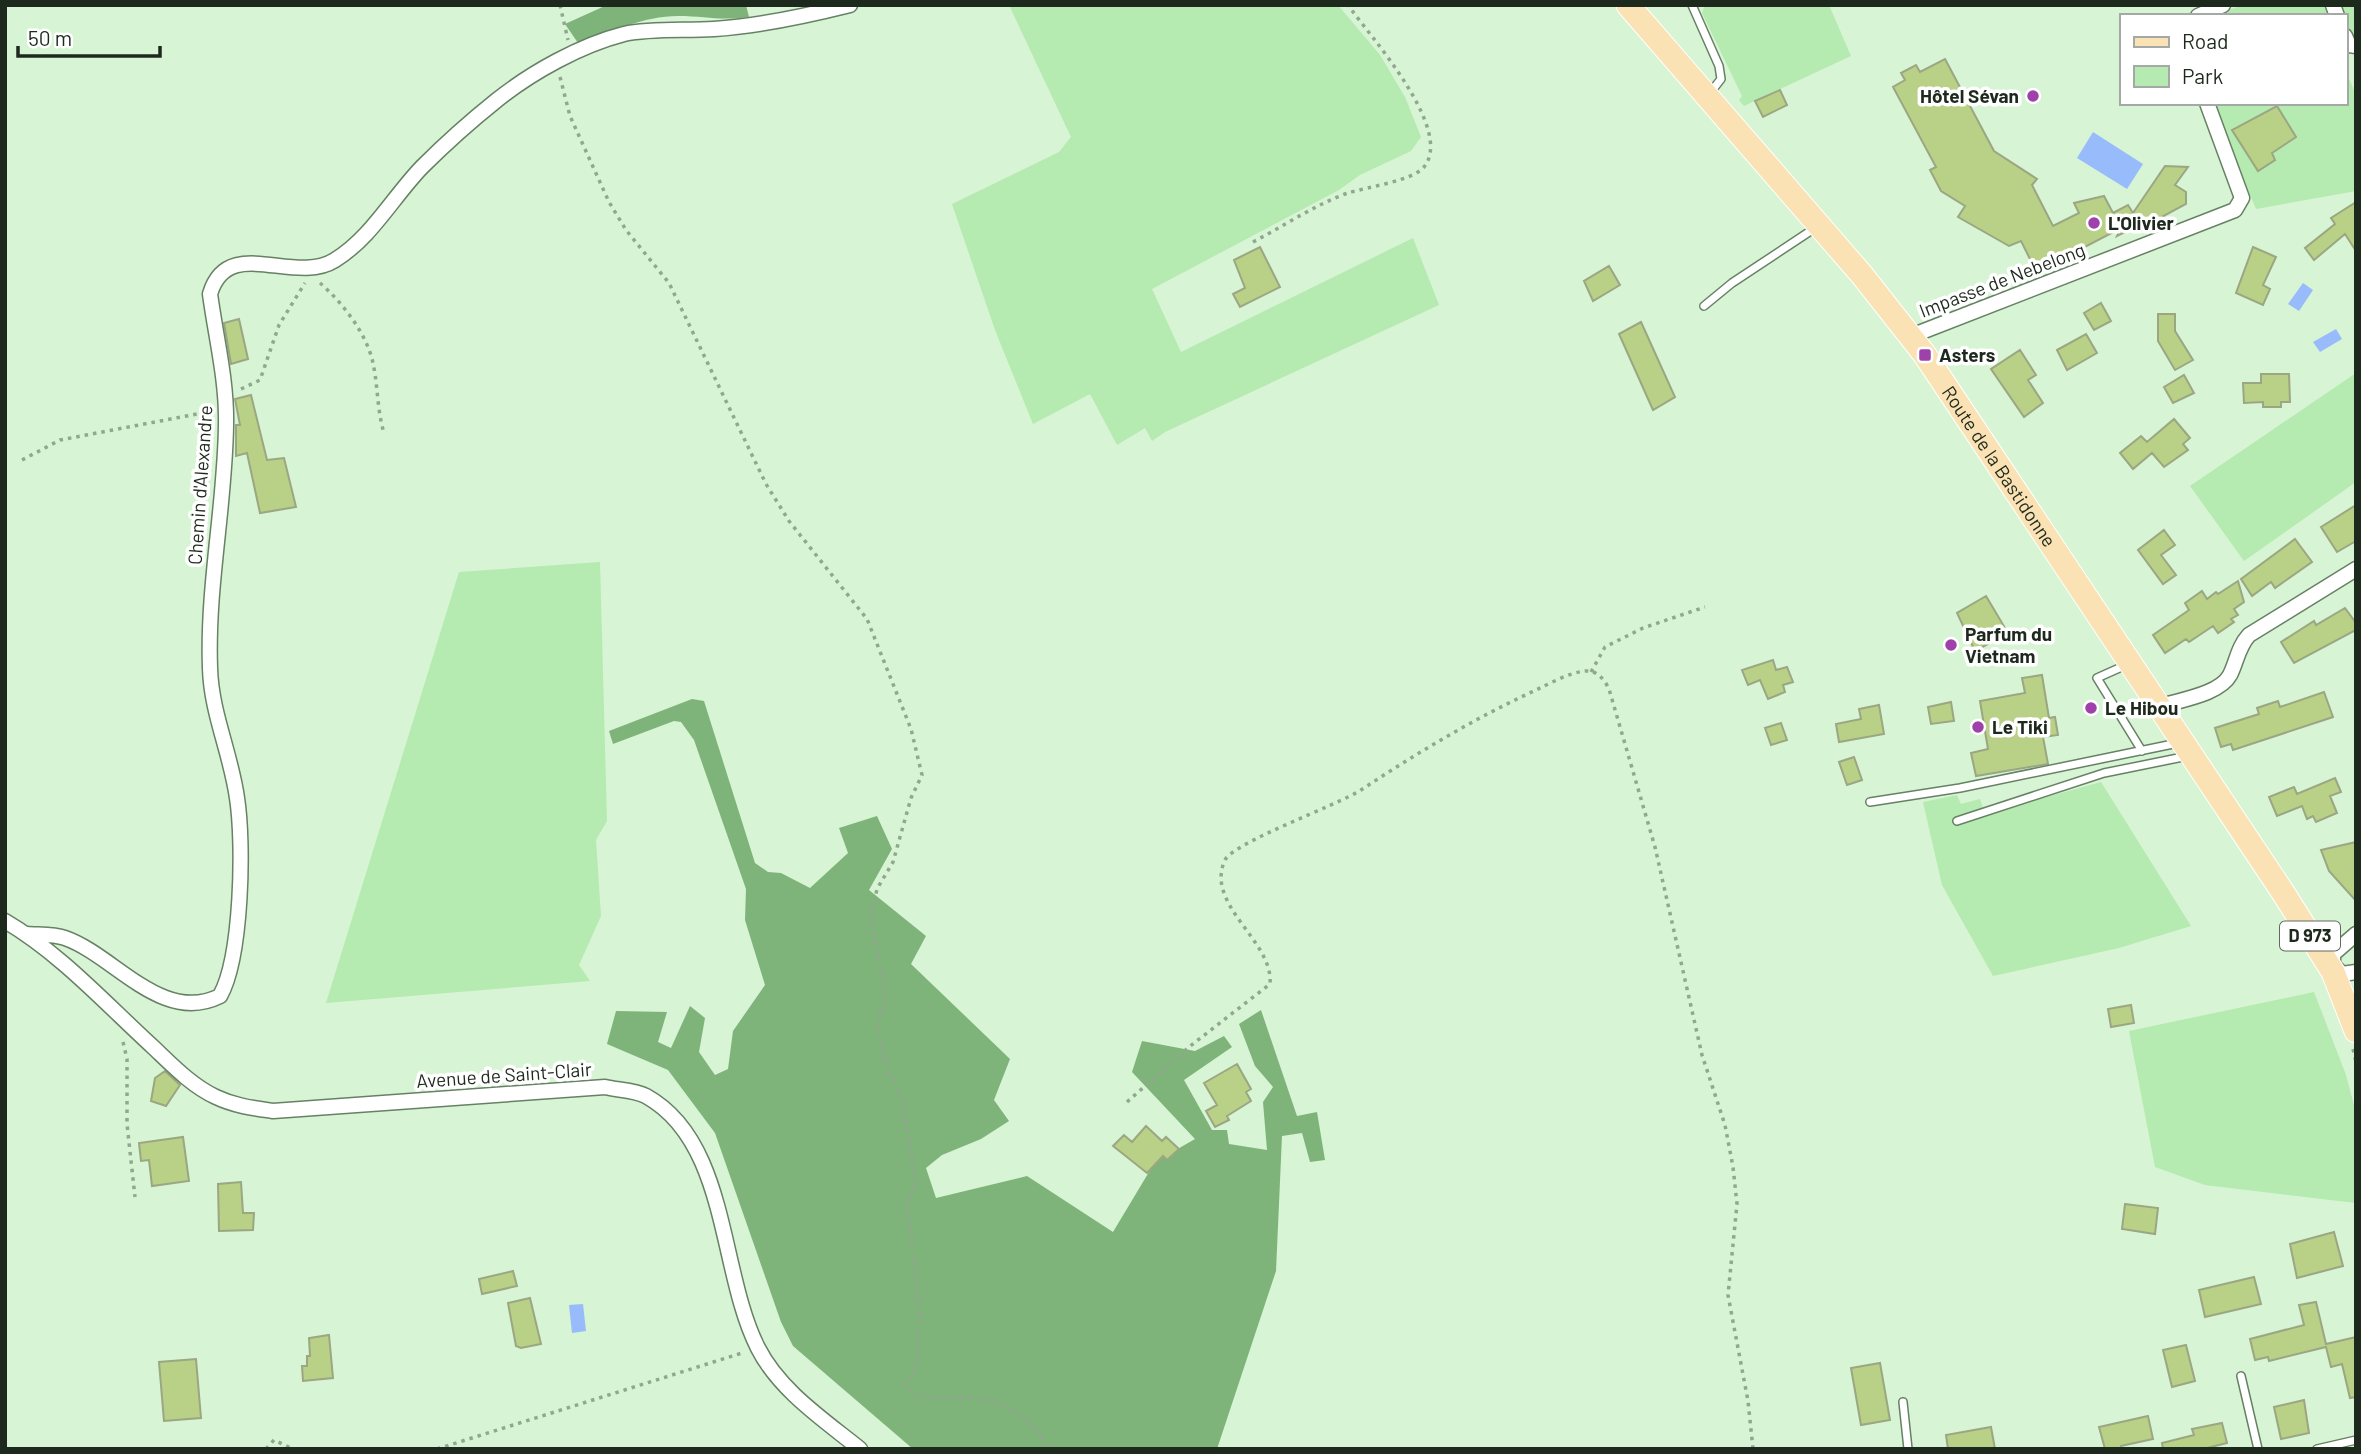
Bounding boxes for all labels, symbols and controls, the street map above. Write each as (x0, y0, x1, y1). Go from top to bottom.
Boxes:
scale bar (18, 14, 159, 58)
legend (2120, 14, 2347, 105)
text: 50 m (28, 25, 72, 50)
text: Road (2182, 28, 2228, 53)
text: Park (2182, 63, 2223, 88)
place label: Hôtel Sévan (1920, 84, 2019, 107)
marker: Hôtel Sévan (2025, 88, 2041, 104)
place label: L'Olivier (2108, 211, 2175, 234)
marker: L'Olivier (2086, 215, 2102, 231)
street label: Impasse de Nebelong (1916, 237, 2088, 322)
place label: Asters (1939, 343, 1995, 366)
marker: Asters (1917, 347, 1933, 363)
street label: Route de la Bastidonne (1938, 381, 2061, 551)
street label: Chemin d'Alexandre (182, 404, 217, 566)
place label: Parfum du Vietnam (1965, 622, 2052, 667)
marker: Parfum du Vietnam (1943, 637, 1959, 653)
place label: Le Hibou (2105, 696, 2178, 719)
marker: Le Hibou (2083, 700, 2099, 716)
place label: Le Tiki (1992, 715, 2048, 738)
marker: Le Tiki (1970, 719, 1986, 735)
road number: D 973 (2280, 922, 2340, 951)
street label: Avenue de Saint-Clair (415, 1057, 593, 1092)

